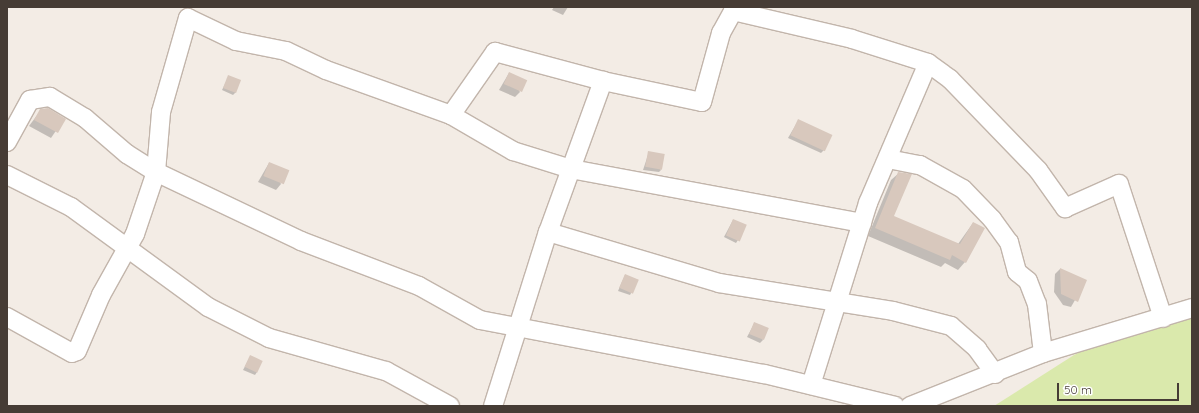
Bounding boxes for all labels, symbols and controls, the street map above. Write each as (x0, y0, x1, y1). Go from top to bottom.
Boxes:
scale bar (1059, 375, 1181, 401)
text: 50 m (1064, 382, 1092, 397)

